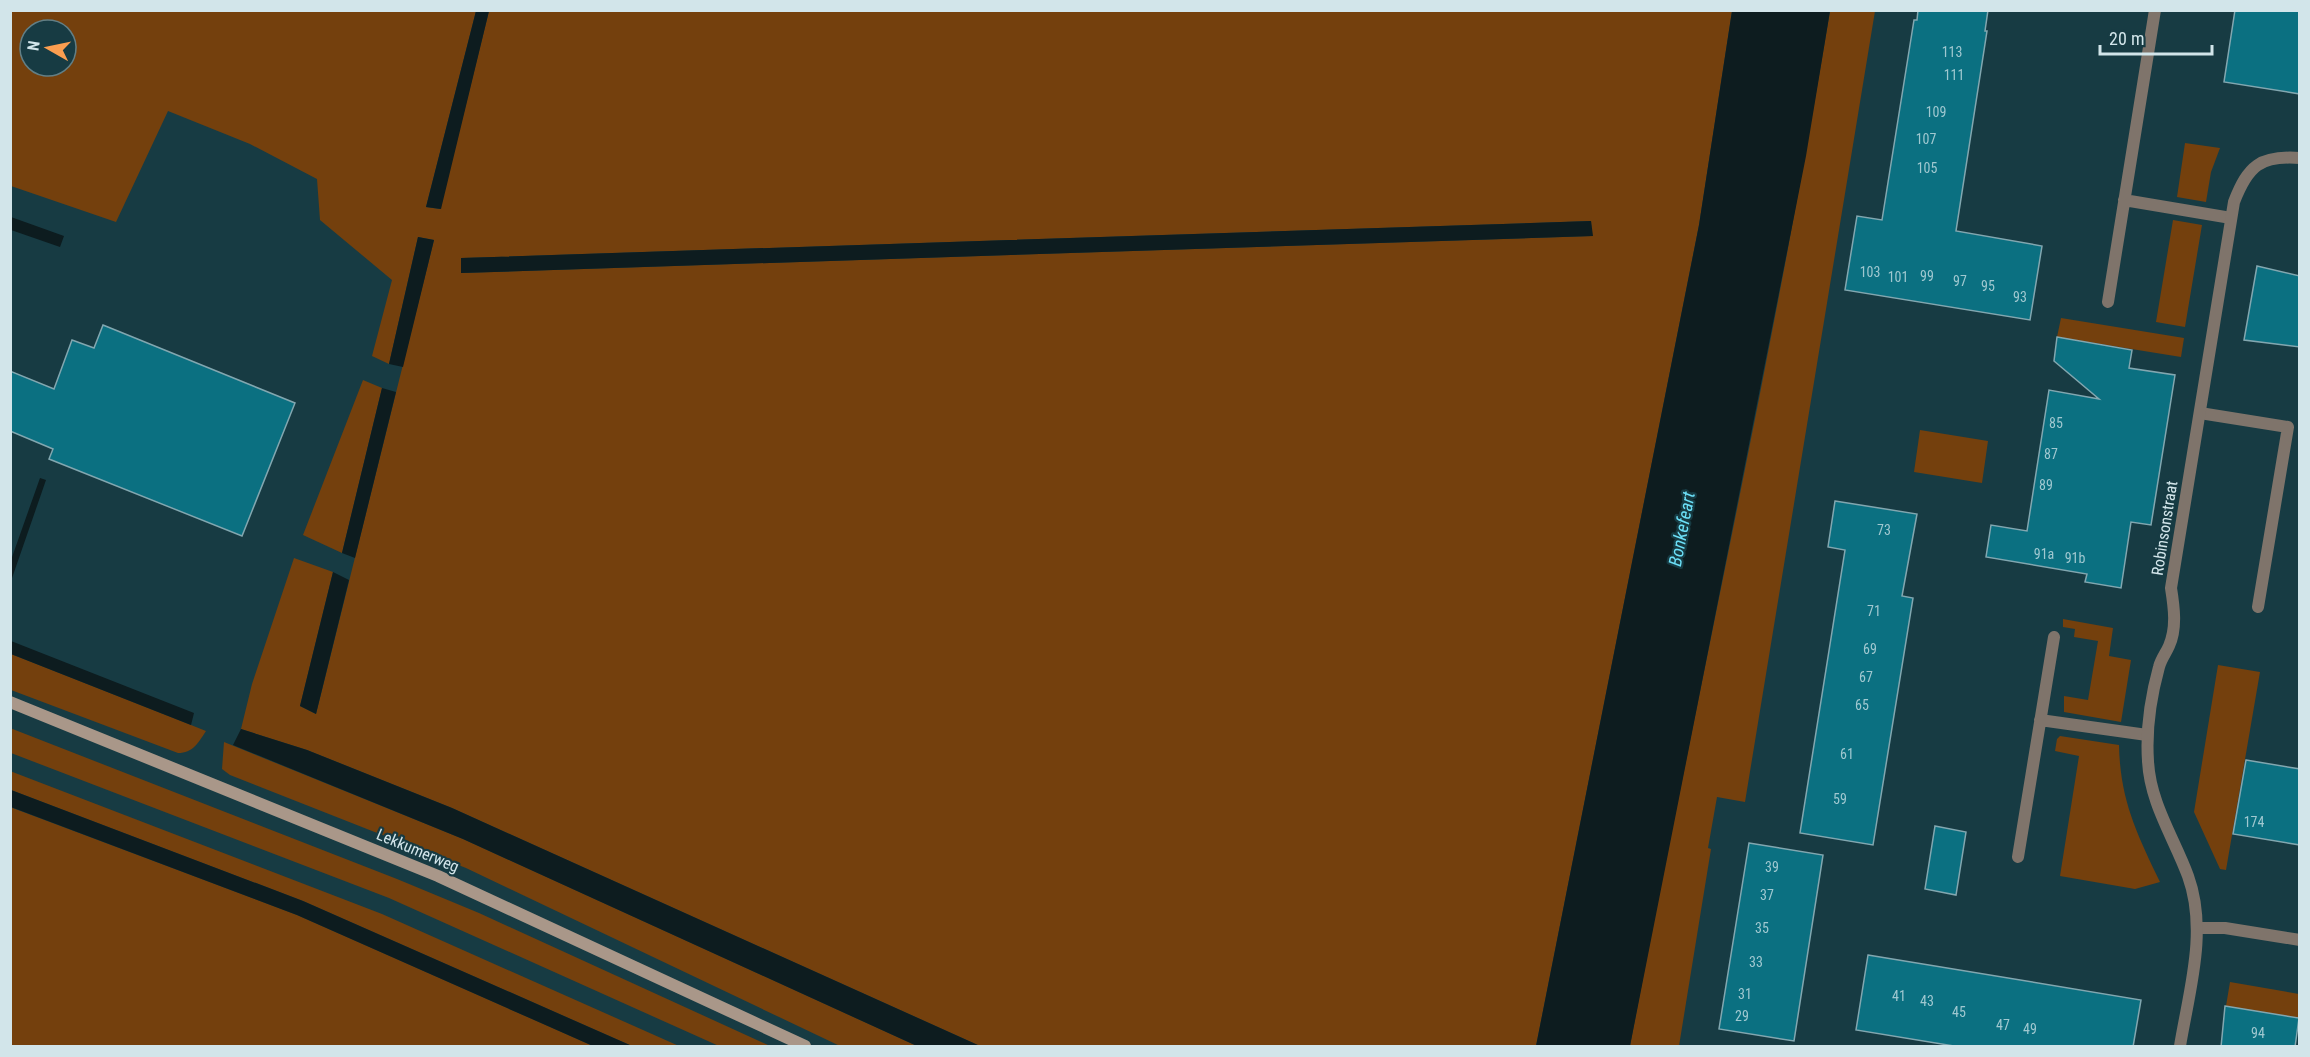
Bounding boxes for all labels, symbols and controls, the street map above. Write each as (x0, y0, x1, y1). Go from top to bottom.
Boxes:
north arrow (18, 18, 78, 78)
scale bar (2100, 18, 2212, 56)
text: 20 m (2109, 28, 2144, 49)
text: N (24, 39, 44, 52)
house number: 113 (1942, 44, 1962, 60)
house number: 111 (1944, 67, 1964, 83)
house number: 109 (1926, 104, 1946, 120)
house number: 107 (1916, 131, 1936, 147)
house number: 105 (1917, 160, 1937, 176)
house number: 103 (1860, 264, 1880, 280)
house number: 99 (1920, 268, 1934, 284)
house number: 101 (1888, 269, 1908, 285)
house number: 97 (1953, 273, 1967, 289)
house number: 95 (1981, 278, 1995, 294)
house number: 93 (2013, 289, 2027, 305)
house number: 85 (2049, 415, 2063, 431)
house number: 87 (2044, 446, 2058, 462)
house number: 89 (2039, 477, 2053, 493)
street label: Robinsonstraat (2148, 479, 2181, 577)
water label: Bonkefeart (1664, 489, 1699, 568)
house number: 73 (1877, 522, 1891, 538)
house number: 91a (2034, 546, 2054, 562)
house number: 91b (2065, 550, 2085, 566)
house number: 71 (1867, 603, 1881, 619)
house number: 69 (1863, 641, 1877, 657)
house number: 67 (1859, 669, 1873, 685)
house number: 65 (1855, 697, 1869, 713)
house number: 61 (1840, 746, 1854, 762)
house number: 59 (1833, 791, 1847, 807)
house number: 174 (2244, 814, 2264, 830)
street label: Lekkumerweg (374, 825, 462, 876)
house number: 39 (1765, 859, 1779, 875)
house number: 37 (1760, 887, 1774, 903)
house number: 35 (1755, 920, 1769, 936)
house number: 33 (1749, 954, 1763, 970)
house number: 31 (1738, 986, 1752, 1002)
house number: 41 (1892, 988, 1906, 1004)
house number: 43 (1920, 993, 1934, 1009)
house number: 45 (1952, 1004, 1966, 1020)
house number: 29 (1735, 1008, 1749, 1024)
house number: 47 (1996, 1017, 2010, 1033)
house number: 49 (2023, 1021, 2037, 1037)
house number: 94 (2251, 1025, 2265, 1041)

